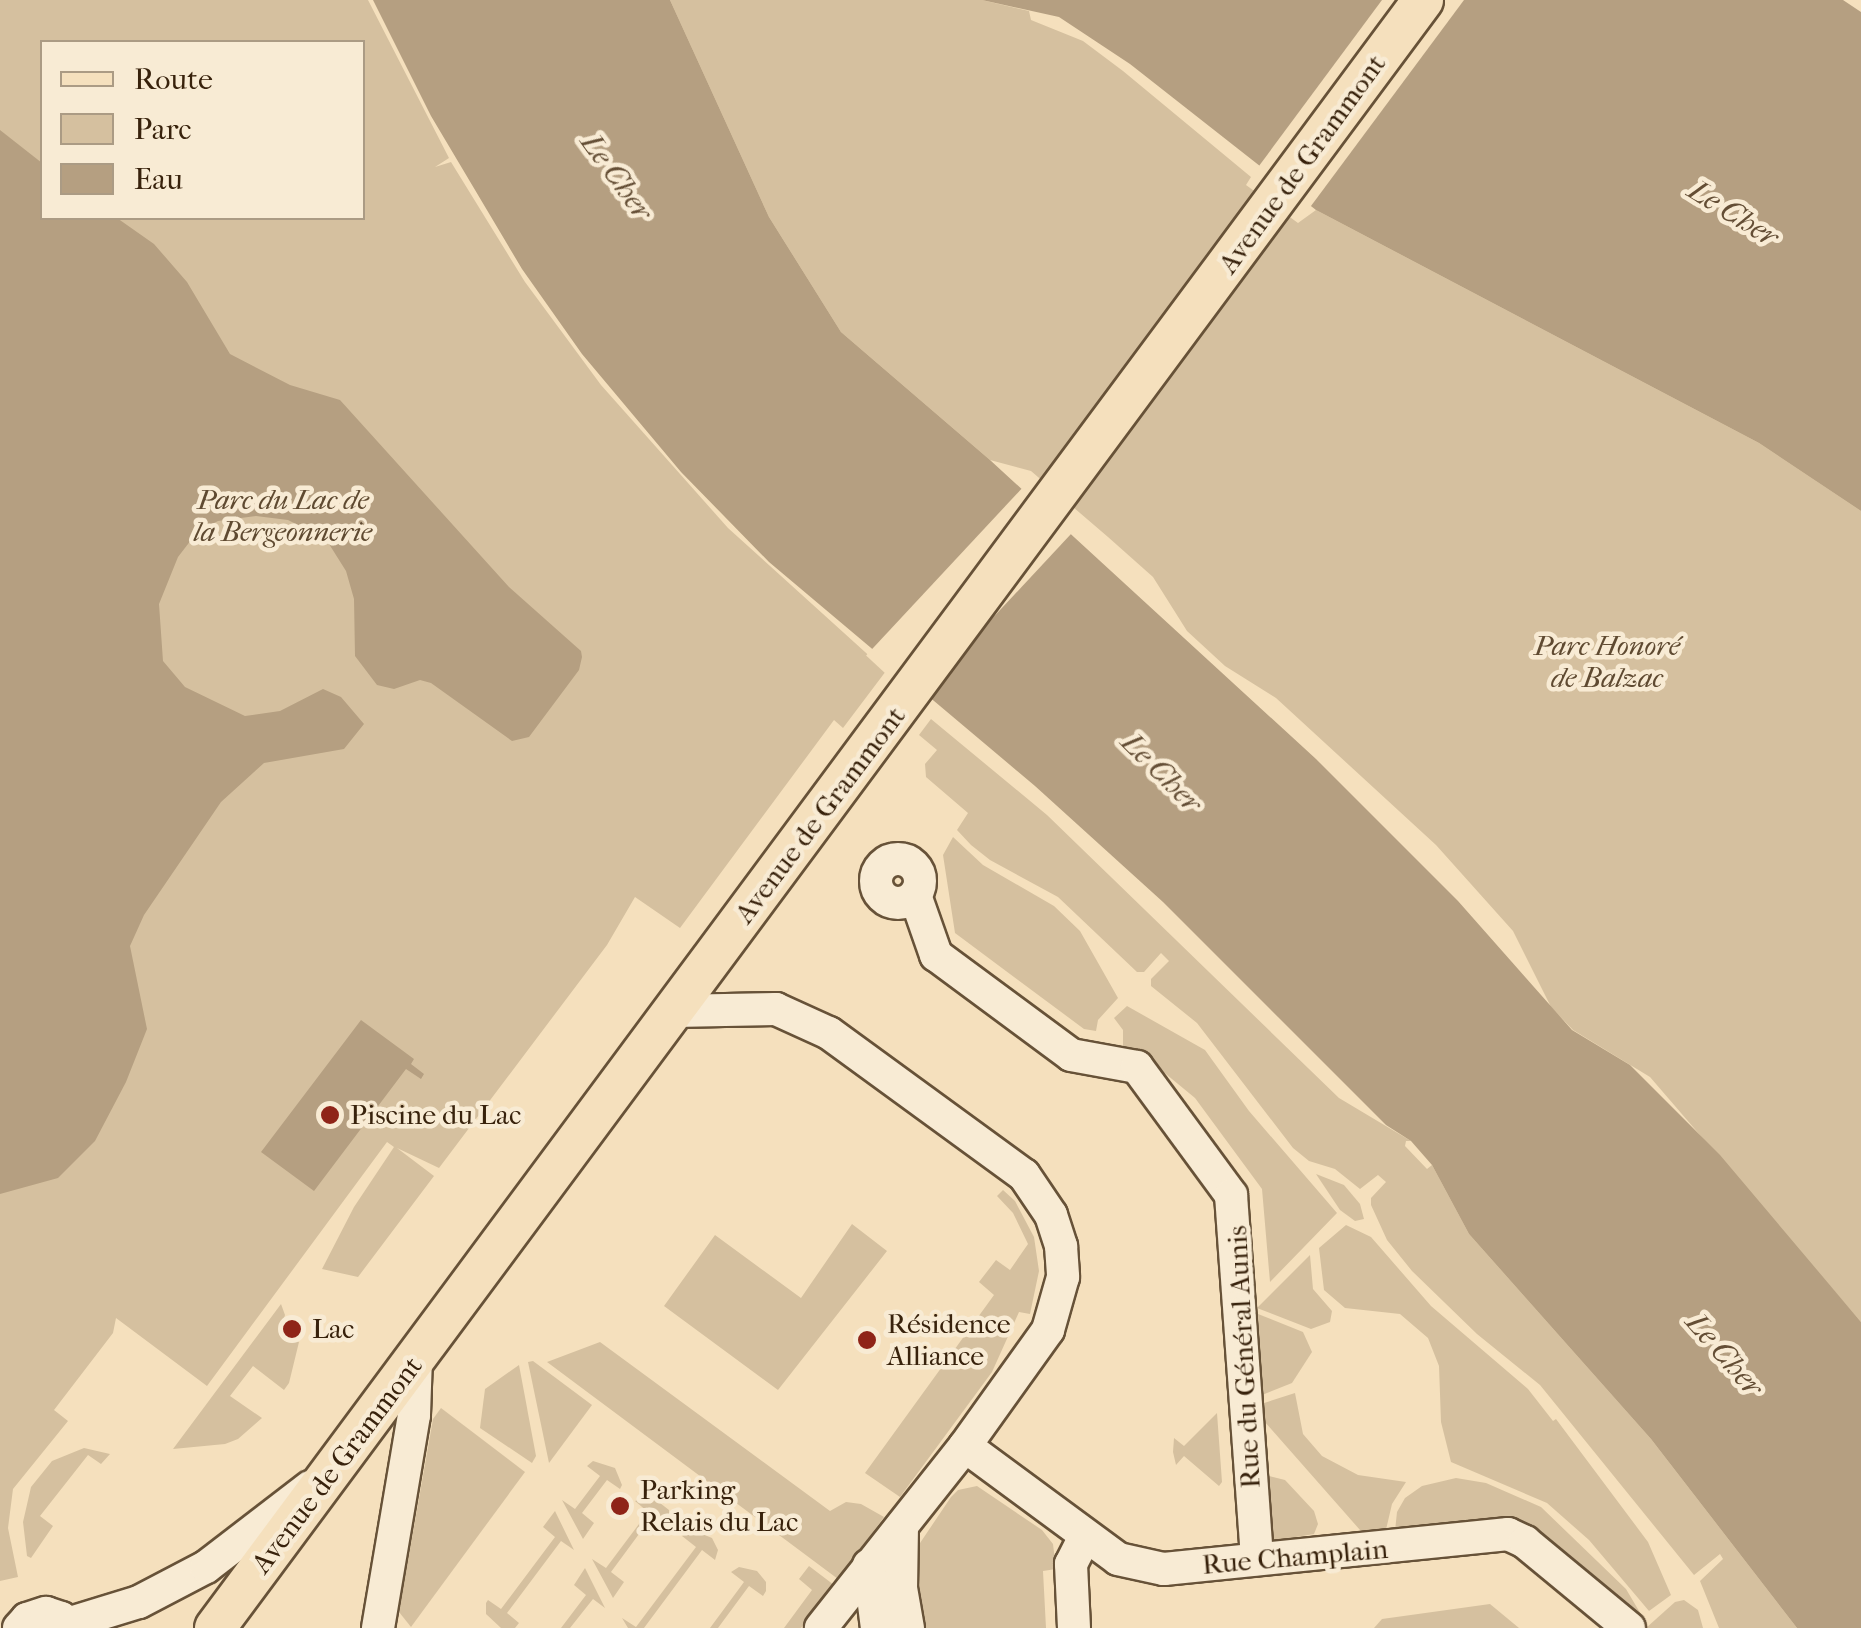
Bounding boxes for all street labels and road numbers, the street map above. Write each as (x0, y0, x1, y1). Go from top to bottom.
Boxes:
street label: Avenue de Grammont (1211, 48, 1393, 280)
street label: Avenue de Grammont (728, 700, 912, 930)
street label: Rue du Général Aunis (1220, 1225, 1268, 1489)
street label: Avenue de Grammont (245, 1350, 429, 1580)
street label: Rue Champlain (1201, 1532, 1389, 1582)

